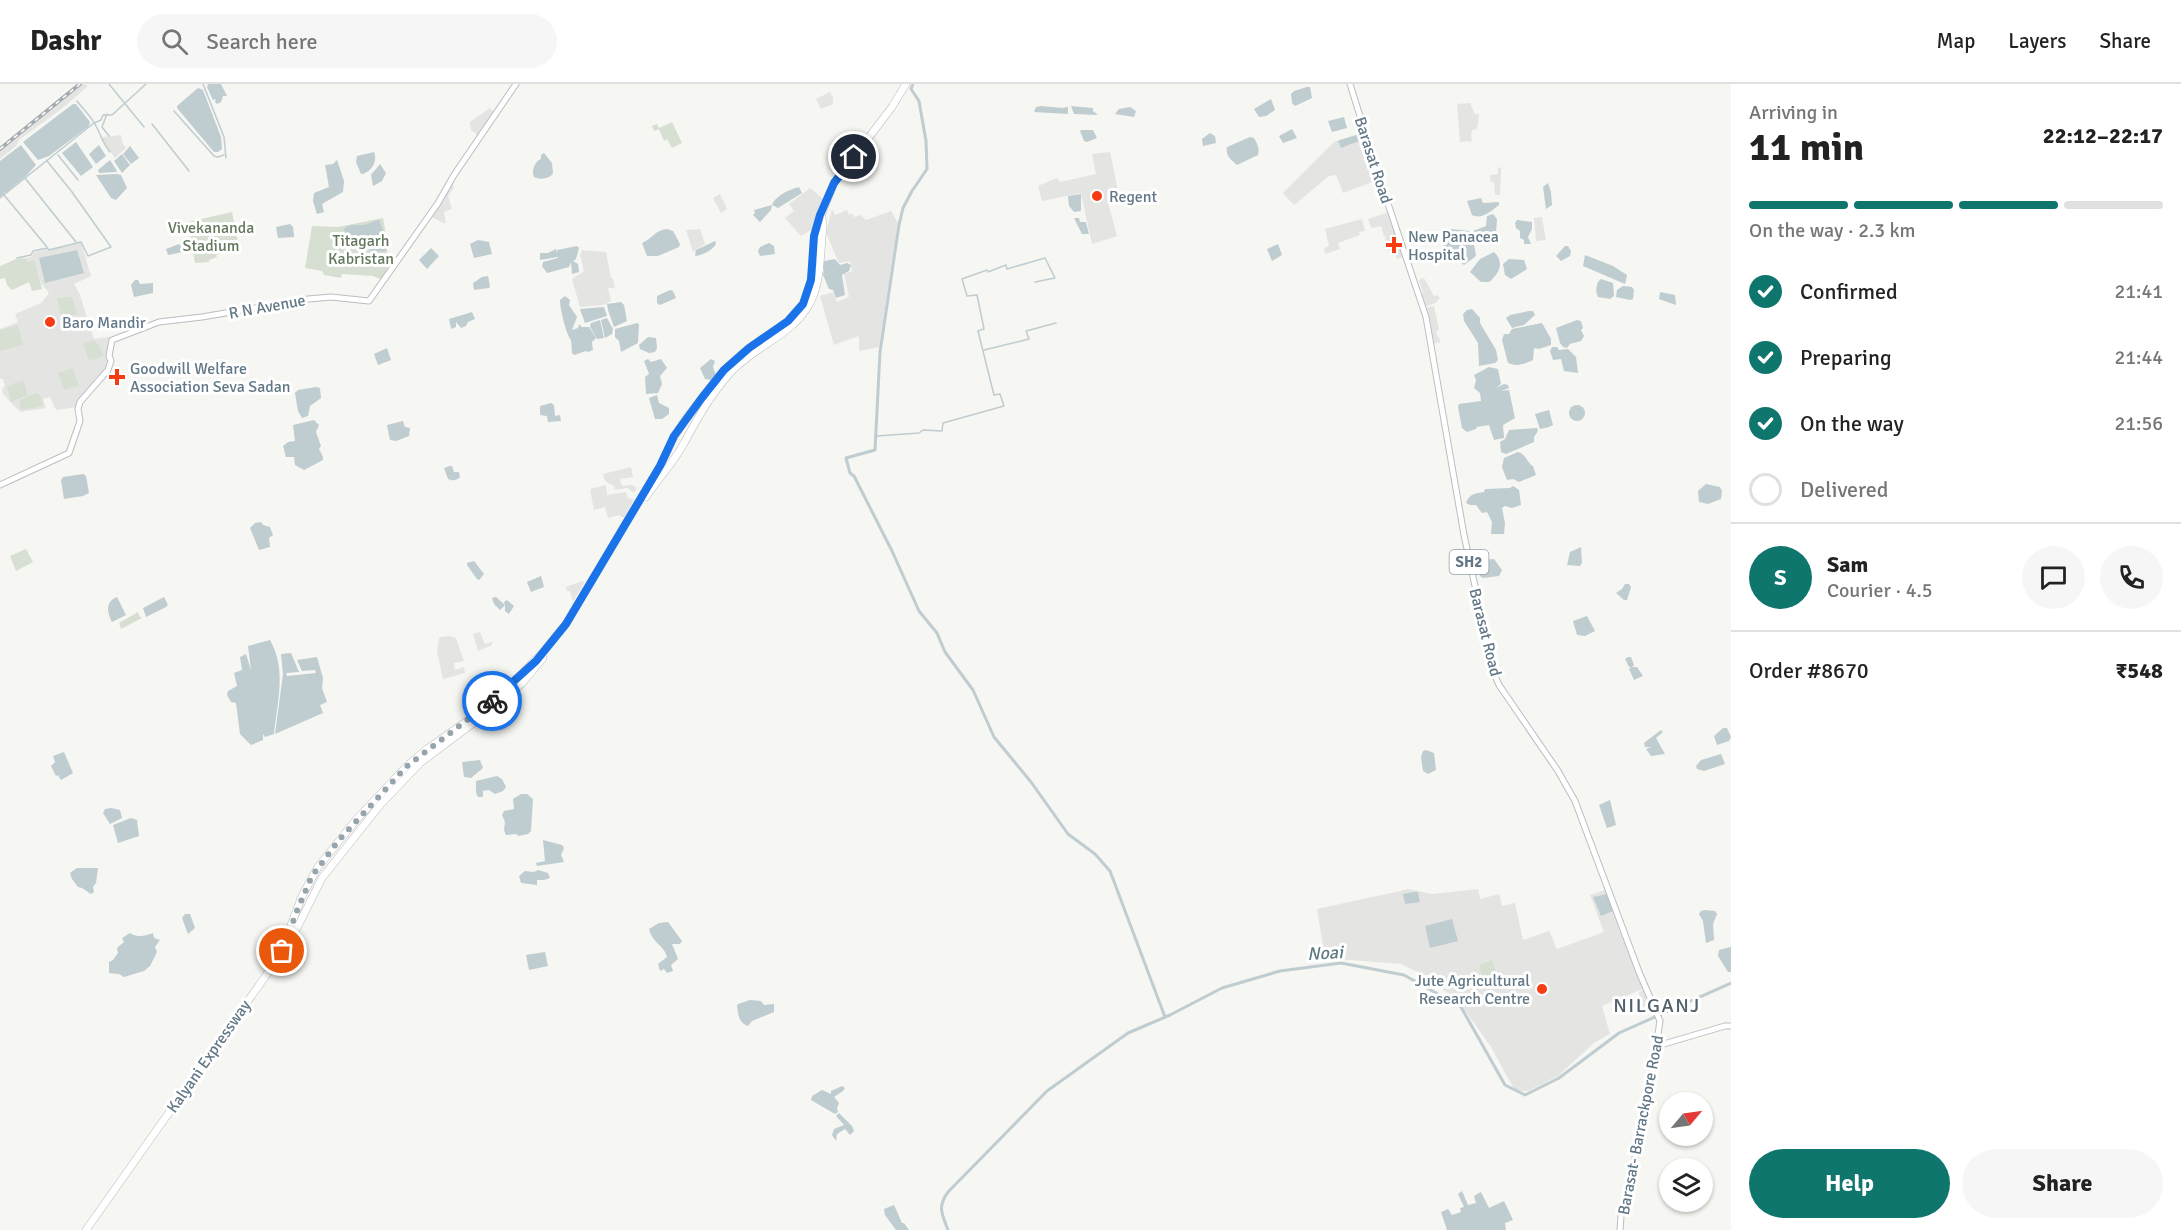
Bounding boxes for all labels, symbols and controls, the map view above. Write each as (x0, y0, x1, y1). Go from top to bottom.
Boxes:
search box (137, 14, 557, 68)
text: Dashr (30, 24, 101, 58)
icon: search (158, 25, 191, 58)
text: Search here (206, 28, 317, 55)
text: Map (1937, 28, 1975, 54)
text: Layers (2008, 28, 2066, 54)
text: Share (2099, 28, 2151, 54)
text: Arriving in (1749, 100, 1838, 125)
street label: Barasat Road (1350, 114, 1396, 206)
text: 22:12–22:17 (2043, 122, 2163, 149)
text: 11 min (1749, 123, 1864, 171)
pin (828, 131, 879, 182)
icon: home (837, 140, 870, 173)
place label: Regent (1109, 187, 1158, 207)
marker: Regent (1090, 189, 1104, 203)
park label: Vivekananda Stadium (168, 218, 254, 256)
text: On the way · 2.3 km (1749, 218, 1915, 243)
place label: New Panacea Hospital (1408, 227, 1499, 265)
park label: Titagarh Kabristan (328, 231, 394, 269)
marker: New Panacea Hospital (1385, 236, 1403, 254)
icon: check (1749, 275, 1782, 308)
text: Confirmed (1800, 278, 1898, 305)
text: 21:41 (2114, 279, 2163, 304)
street label: R N Avenue (227, 290, 307, 324)
place label: Baro Mandir (62, 313, 146, 333)
marker: Baro Mandir (43, 315, 57, 329)
icon: check (1749, 341, 1782, 374)
text: Preparing (1800, 344, 1892, 371)
text: 21:44 (2114, 345, 2163, 370)
place label: Goodwill Welfare Association Seva Sadan (130, 359, 291, 397)
marker: Goodwill Welfare Association Seva Sadan (108, 368, 126, 386)
icon: check (1749, 407, 1782, 440)
text: On the way (1800, 410, 1904, 437)
text: 21:56 (2114, 411, 2163, 436)
text: Delivered (1800, 476, 1888, 503)
button: chat (2022, 546, 2085, 609)
button: phone (2100, 546, 2163, 609)
road number: SH2 (1450, 550, 1488, 574)
text: Sam (1827, 551, 1868, 578)
text: S (1774, 564, 1787, 591)
text: Courier · 4.5 (1827, 578, 1933, 603)
street label: Barasat Road (1464, 586, 1506, 678)
text: Order #8670 (1749, 657, 1869, 684)
text: ₹548 (2115, 657, 2163, 684)
courier (462, 671, 522, 731)
icon: bike (476, 685, 509, 718)
pin (256, 925, 307, 976)
icon: bag (265, 934, 298, 967)
water label: Noai (1307, 941, 1345, 965)
place label: Jute Agricultural Research Centre (1415, 971, 1530, 1009)
marker: Jute Agricultural Research Centre (1535, 982, 1549, 996)
district label: NILGANJ (1613, 993, 1701, 1018)
street label: Kalyani Expressway (162, 996, 256, 1117)
street label: Barasat- Barrackpore Road (1614, 1034, 1668, 1217)
north arrow (1659, 1092, 1713, 1146)
map controls (1659, 1092, 1713, 1212)
button: Help (1749, 1149, 1950, 1218)
button: Share (1962, 1149, 2163, 1218)
button: layers (1659, 1158, 1713, 1212)

